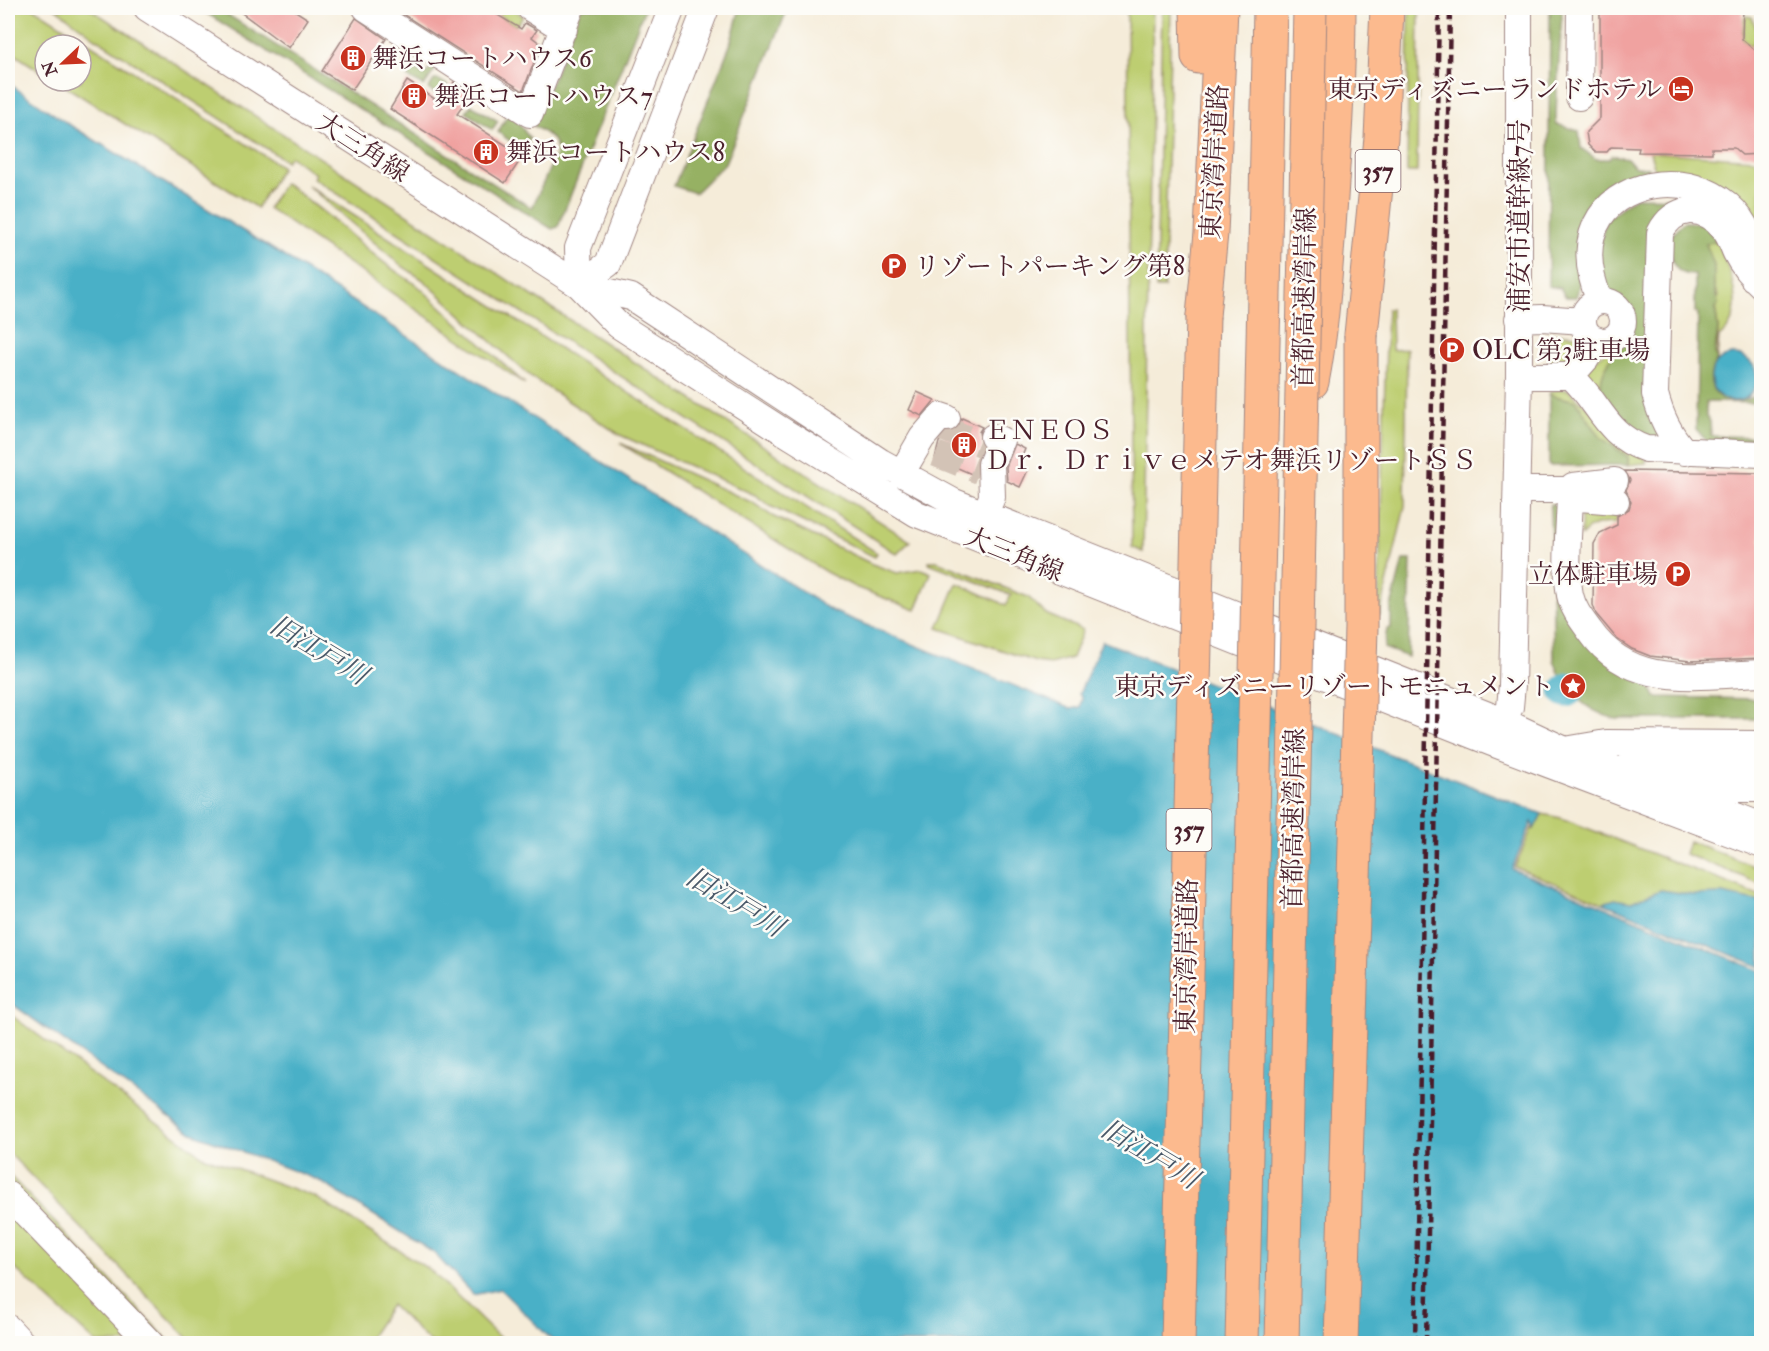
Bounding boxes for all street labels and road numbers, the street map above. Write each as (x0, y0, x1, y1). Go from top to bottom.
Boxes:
street label: 東京湾岸道路 (1195, 83, 1235, 241)
street label: 大三角線 (310, 106, 415, 190)
street label: 浦安市道幹線7号 (1504, 119, 1536, 313)
road number: 357 (1356, 150, 1400, 192)
street label: 首都高速湾岸線 (1287, 207, 1323, 389)
street label: 大三角線 (959, 521, 1068, 589)
street label: 首都高速湾岸線 (1276, 728, 1312, 910)
road number: 357 (1166, 809, 1212, 851)
street label: 東京湾岸道路 (1170, 878, 1204, 1034)

